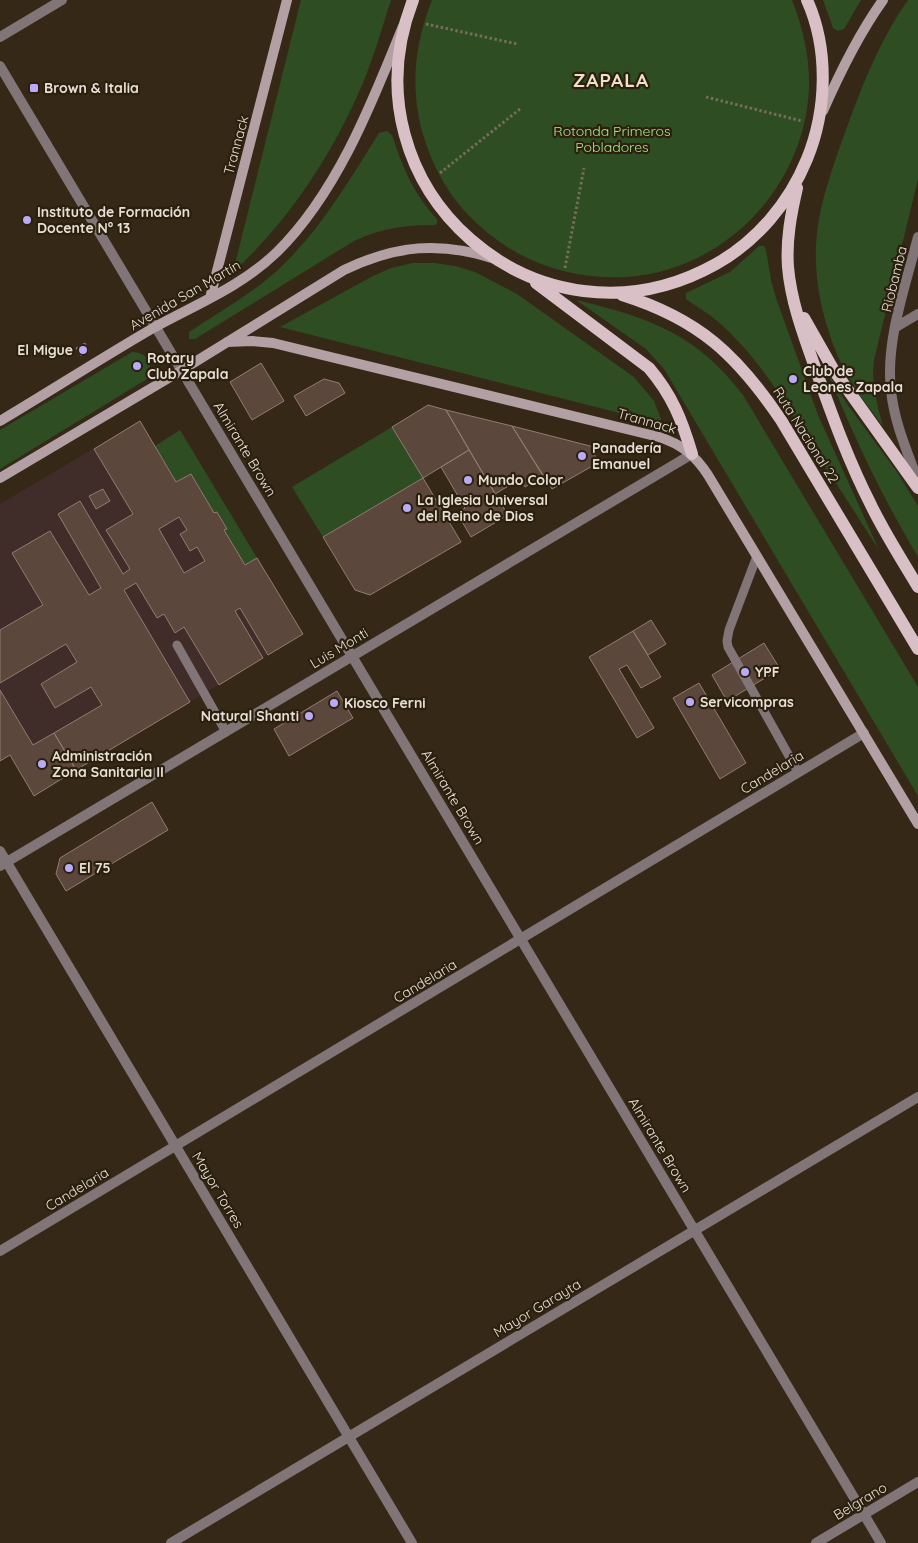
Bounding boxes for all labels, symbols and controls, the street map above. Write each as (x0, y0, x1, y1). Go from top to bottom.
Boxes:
district label: ZAPALA (573, 68, 649, 92)
place label: Brown & Italia (44, 79, 139, 97)
marker: Brown & Italia (28, 82, 40, 94)
street label: Trannack (219, 113, 253, 177)
park label: Rotonda Primeros Pobladores (553, 122, 671, 156)
place label: Instituto de Formación Docente N° 13 (37, 203, 190, 237)
marker: Instituto de Formación Docente N° 13 (21, 214, 33, 226)
street label: Riobamba (877, 244, 911, 314)
street label: Avenida San Martín (126, 256, 244, 334)
place label: El Migue (17, 341, 73, 359)
marker: El Migue (77, 344, 89, 356)
place label: Rotary Club Zapala (147, 349, 228, 383)
marker: Rotary Club Zapala (131, 360, 143, 372)
place label: Club de Leones Zapala (803, 362, 903, 396)
marker: Club de Leones Zapala (787, 373, 799, 385)
street label: Ruta Nacional 22 (769, 383, 843, 487)
street label: Almirante Brown (210, 398, 280, 500)
street label: Trannack (615, 404, 679, 438)
place label: Panadería Emanuel (592, 439, 662, 473)
marker: Panadería Emanuel (576, 450, 588, 462)
place label: Mundo Color (478, 471, 563, 489)
marker: Mundo Color (462, 474, 474, 486)
place label: La Iglesia Universal del Reino de Dios (417, 491, 548, 525)
marker: La Iglesia Universal del Reino de Dios (401, 502, 413, 514)
street label: Luis Monti (307, 624, 371, 672)
place label: YPF (755, 663, 780, 681)
marker: YPF (739, 666, 751, 678)
place label: Servicompras (700, 693, 794, 711)
place label: Kiosco Ferni (344, 694, 426, 712)
marker: Servicompras (684, 696, 696, 708)
marker: Kiosco Ferni (328, 697, 340, 709)
place label: Natural Shanti (201, 707, 299, 725)
marker: Natural Shanti (303, 710, 315, 722)
street label: Almirante Brown (418, 746, 488, 848)
street label: Candelaria (737, 746, 807, 798)
place label: Administración Zona Sanitaria II (52, 747, 164, 781)
marker: Administración Zona Sanitaria II (36, 758, 48, 770)
place label: El 75 (79, 859, 110, 877)
marker: El 75 (63, 862, 75, 874)
street label: Candelaria (390, 955, 460, 1007)
street label: Almirante Brown (625, 1094, 695, 1196)
street label: Mayor Torres (188, 1149, 248, 1231)
street label: Candelaria (42, 1163, 112, 1215)
street label: Mayor Garayta (490, 1275, 584, 1341)
street label: Belgrano (830, 1478, 890, 1524)

